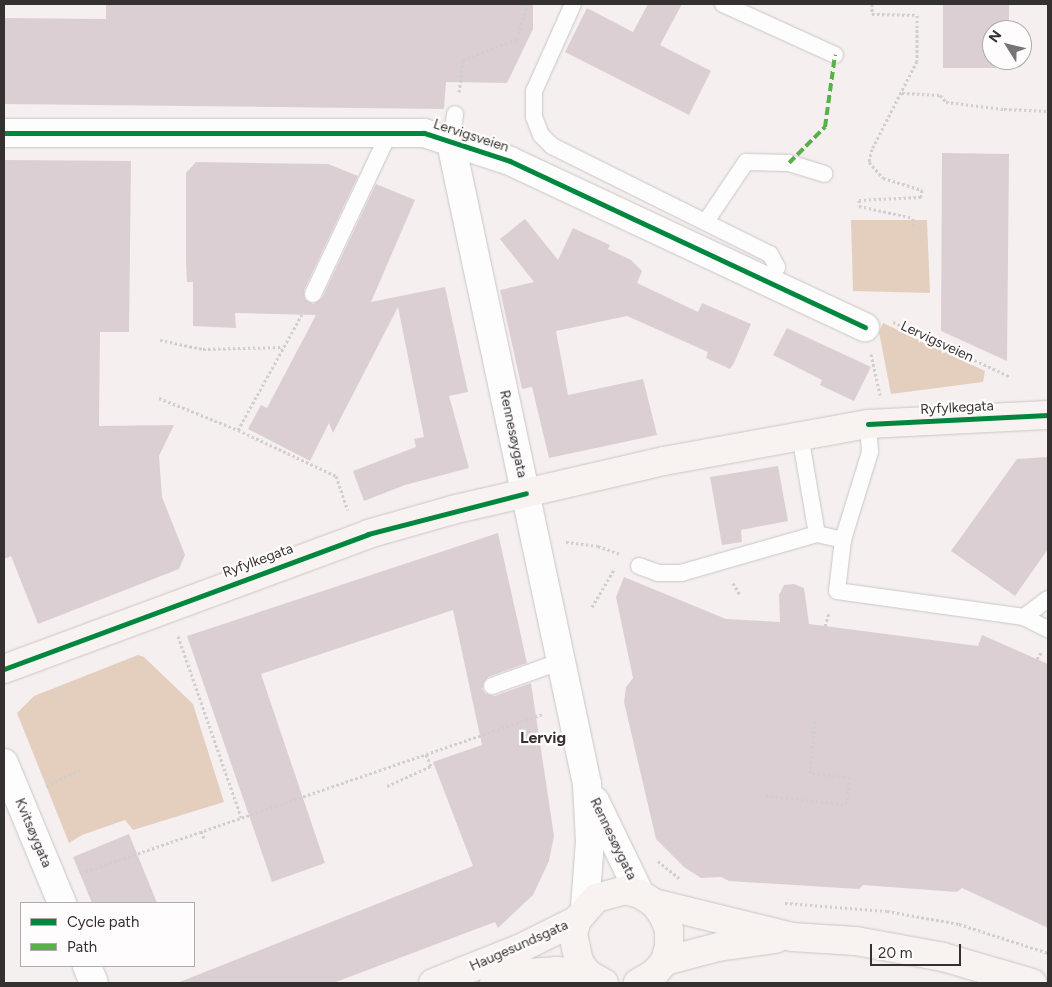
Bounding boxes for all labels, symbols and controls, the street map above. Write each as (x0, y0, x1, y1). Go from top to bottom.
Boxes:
north arrow (982, 20, 1032, 70)
text: N (985, 27, 1005, 46)
street label: Lervigsveien (431, 116, 511, 156)
street label: Lervigsveien (898, 318, 976, 366)
street label: Rennesøygata (496, 389, 530, 479)
street label: Ryfylkegata (920, 398, 994, 418)
street label: Ryfylkegata (220, 541, 296, 581)
district label: Lervig (520, 728, 566, 748)
street label: Rennesøygata (586, 795, 640, 883)
street label: Kvitsøygata (11, 796, 55, 870)
legend (20, 902, 195, 967)
text: Cycle path (67, 913, 139, 931)
street label: Haugesundsgata (467, 917, 571, 975)
scale bar (872, 934, 963, 966)
text: Path (67, 938, 97, 956)
text: 20 m (878, 944, 912, 962)

